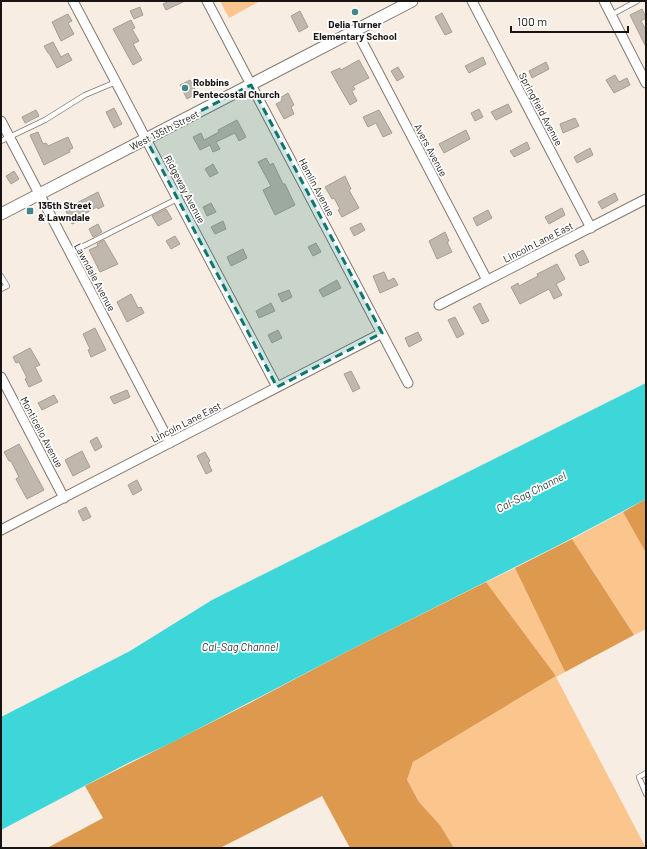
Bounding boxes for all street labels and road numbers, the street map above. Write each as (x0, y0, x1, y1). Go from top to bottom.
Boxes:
street label: Springfield Avenue (517, 70, 565, 148)
street label: West 135th Street (127, 107, 201, 153)
street label: Avers Avenue (412, 122, 450, 178)
street label: Ridgeway Avenue (162, 153, 208, 225)
street label: Hamlin Avenue (297, 156, 337, 218)
street label: Lincoln Lane East (501, 219, 575, 265)
street label: Lawndale Avenue (72, 241, 118, 313)
street label: Monticello Avenue (18, 395, 66, 469)
street label: Lincoln Lane East (149, 399, 223, 445)

